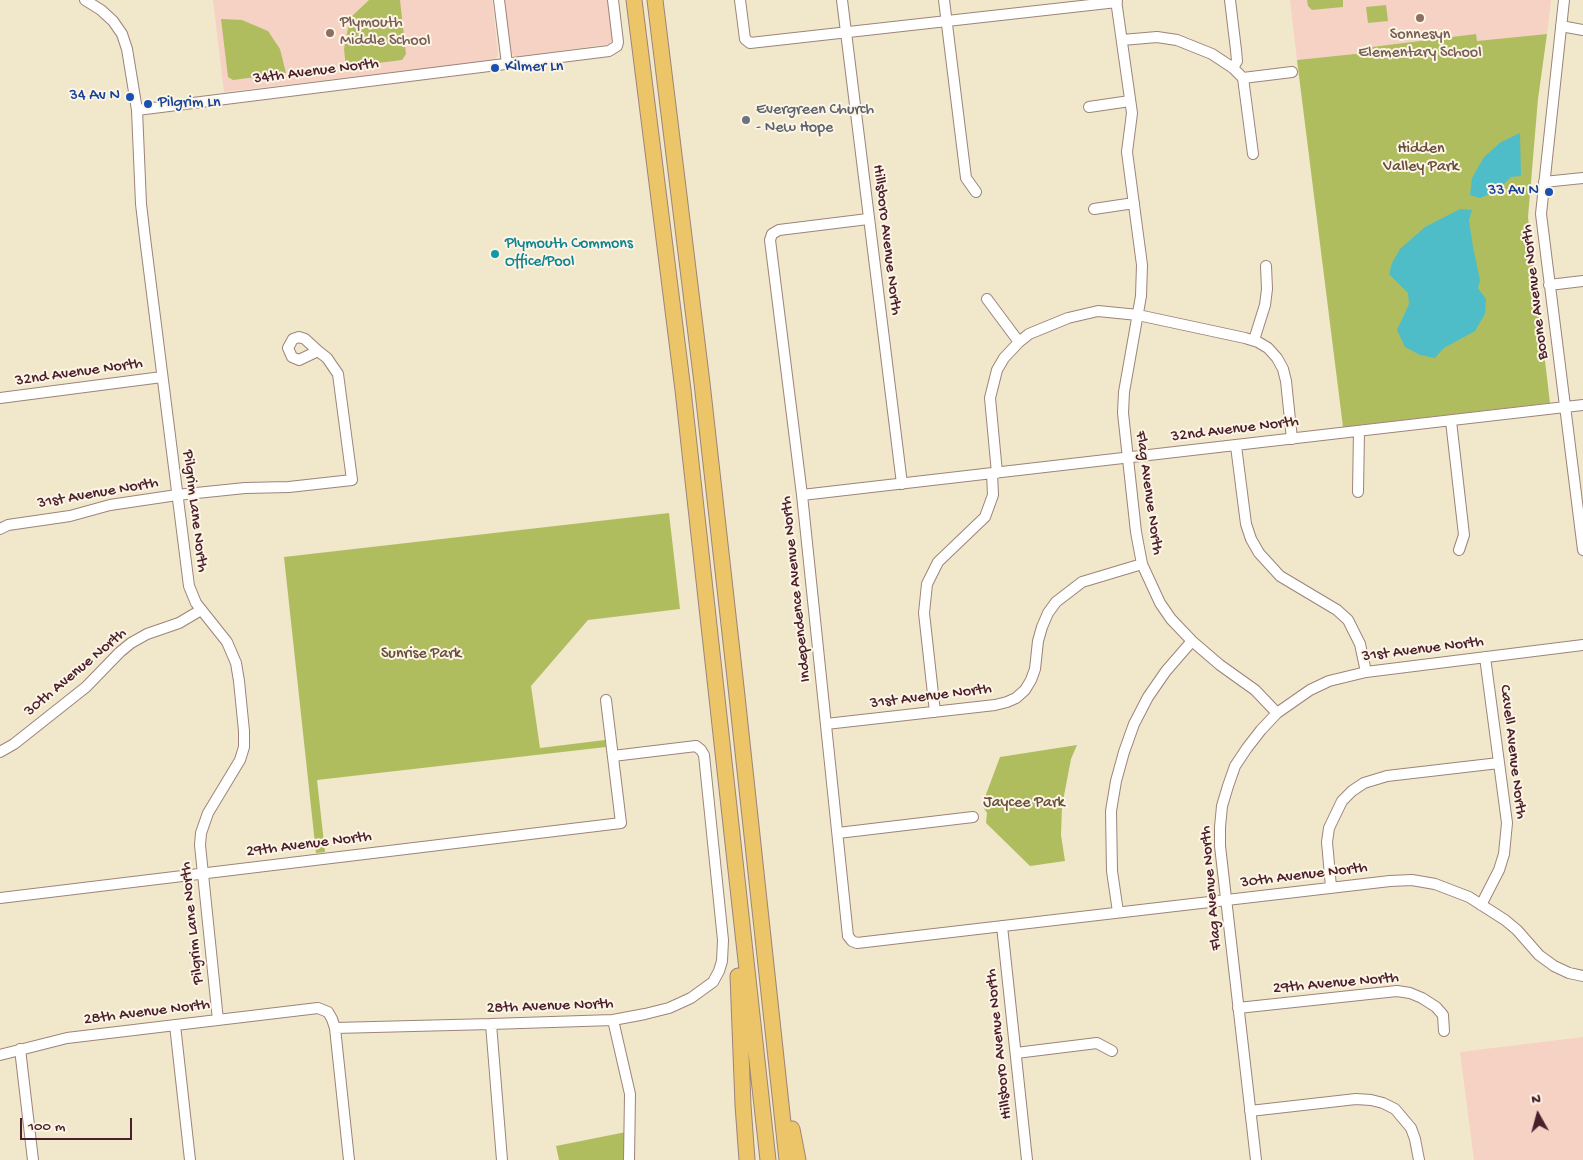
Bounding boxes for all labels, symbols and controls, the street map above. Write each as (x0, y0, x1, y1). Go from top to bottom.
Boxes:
marker: Sonnesyn Elementary School (1414, 12, 1426, 24)
place label: Plymouth Middle School (340, 14, 430, 52)
place label: Sonnesyn Elementary School (1358, 26, 1482, 64)
marker: Plymouth Middle School (324, 27, 336, 39)
street label: 34th Avenue North (252, 55, 380, 89)
place label: Kilmer Ln (505, 58, 563, 78)
marker: Kilmer Ln (489, 62, 501, 74)
place label: 34 Av N (70, 87, 120, 107)
marker: 34 Av N (124, 91, 136, 103)
place label: Pilgrim Ln (158, 94, 221, 114)
marker: Pilgrim Ln (142, 98, 154, 110)
place label: Evergreen Church - New Hope (756, 101, 874, 139)
marker: Evergreen Church - New Hope (740, 114, 752, 126)
park label: Hidden Valley Park (1383, 140, 1459, 178)
street label: Hillsboro Avenue North (867, 164, 905, 316)
place label: 33 Av N (1488, 182, 1539, 202)
marker: 33 Av N (1543, 186, 1555, 198)
street label: Boone Avenue North (1518, 223, 1554, 361)
place label: Plymouth Commons Office/Pool (505, 235, 633, 273)
marker: Plymouth Commons Office/Pool (489, 248, 501, 260)
street label: 32nd Avenue North (14, 355, 144, 391)
street label: 32nd Avenue North (1170, 413, 1300, 447)
street label: Flag Avenue North (1130, 430, 1166, 556)
street label: Pilgrim Lane North (177, 449, 211, 573)
street label: 31st Avenue North (36, 474, 160, 514)
street label: Independence Avenue North (778, 495, 816, 683)
street label: 30th Avenue North (21, 625, 131, 721)
street label: 31st Avenue North (1361, 633, 1485, 667)
park label: Sunrise Park (381, 645, 461, 665)
street label: 31st Avenue North (869, 680, 993, 714)
street label: Cavell Avenue North (1494, 684, 1530, 820)
park label: Jaycee Park (983, 794, 1065, 814)
street label: Flag Avenue North (1197, 825, 1227, 951)
street label: 29th Avenue North (245, 828, 373, 862)
street label: 30th Avenue North (1239, 859, 1369, 893)
street label: Pilgrim Lane North (177, 861, 209, 985)
street label: Hillsboro Avenue North (983, 968, 1017, 1120)
street label: 29th Avenue North (1272, 969, 1400, 999)
street label: 28th Avenue North (486, 995, 614, 1019)
street label: 28th Avenue North (83, 996, 211, 1030)
north arrow (1513, 1090, 1563, 1140)
text: N (1531, 1091, 1542, 1109)
scale bar (22, 1108, 135, 1140)
text: 100 m (28, 1118, 65, 1136)

